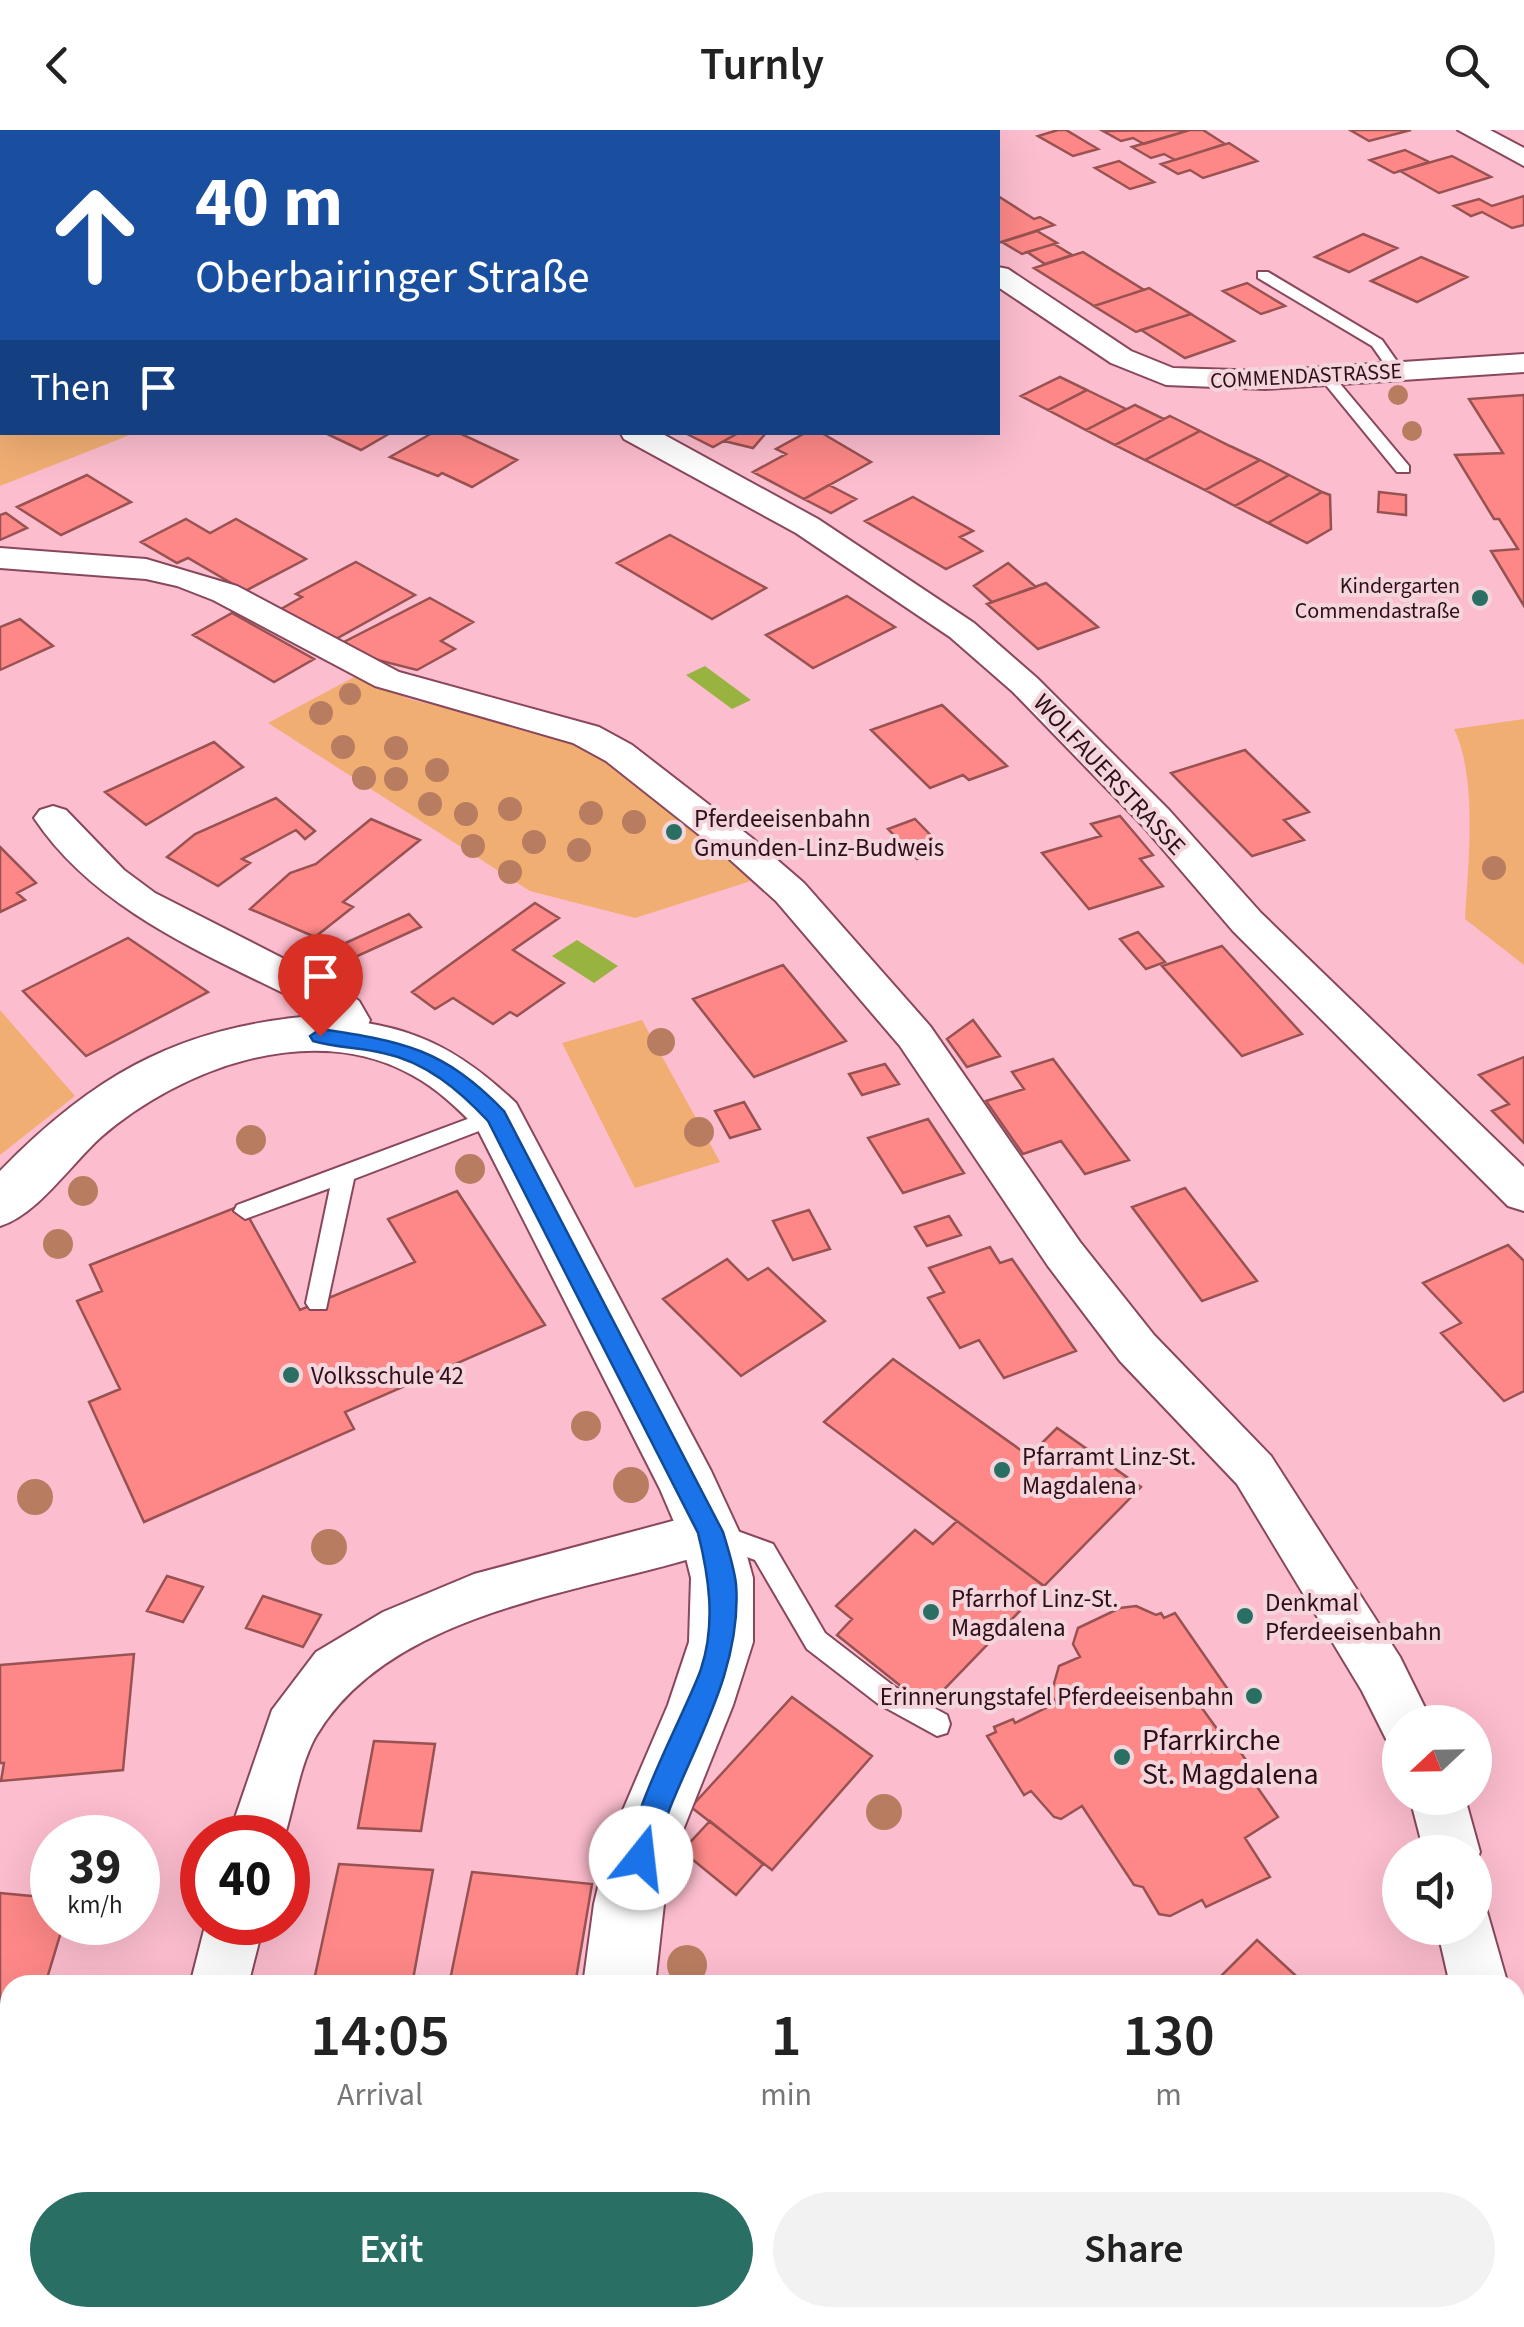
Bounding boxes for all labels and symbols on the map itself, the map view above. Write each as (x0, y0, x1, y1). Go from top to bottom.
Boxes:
street label: COMMENDASTRASSE (1209, 355, 1403, 397)
place label: Kindergarten Commendastraße (1295, 570, 1460, 627)
marker: Kindergarten Commendastraße (1469, 587, 1491, 609)
street label: WOLFAUERSTRASSE (1025, 686, 1194, 864)
place label: Pferdeeisenbahn Gmunden-Linz-Budweis (694, 801, 944, 866)
marker: Pferdeeisenbahn Gmunden-Linz-Budweis (663, 821, 685, 843)
pin (278, 934, 363, 1037)
place label: Volksschule 42 (311, 1358, 464, 1394)
marker: Volksschule 42 (280, 1364, 302, 1386)
place label: Pfarramt Linz-St. Magdalena (1022, 1439, 1196, 1504)
marker: Pfarramt Linz-St. Magdalena (991, 1459, 1013, 1481)
place label: Pfarrhof Linz-St. Magdalena (951, 1581, 1118, 1646)
place label: Denkmal Pferdeeisenbahn (1265, 1585, 1442, 1650)
marker: Pfarrhof Linz-St. Magdalena (920, 1601, 942, 1623)
marker: Denkmal Pferdeeisenbahn (1234, 1605, 1256, 1627)
place label: Erinnerungstafel Pferdeeisenbahn (880, 1679, 1234, 1715)
marker: Erinnerungstafel Pferdeeisenbahn (1243, 1685, 1265, 1707)
north arrow (1382, 1705, 1492, 1815)
place label: Pfarrkirche St. Magdalena (1142, 1719, 1319, 1796)
marker: Pfarrkirche St. Magdalena (1111, 1746, 1133, 1768)
position arrow (589, 1806, 693, 1910)
speed limit sign: 40 (180, 1815, 310, 1945)

